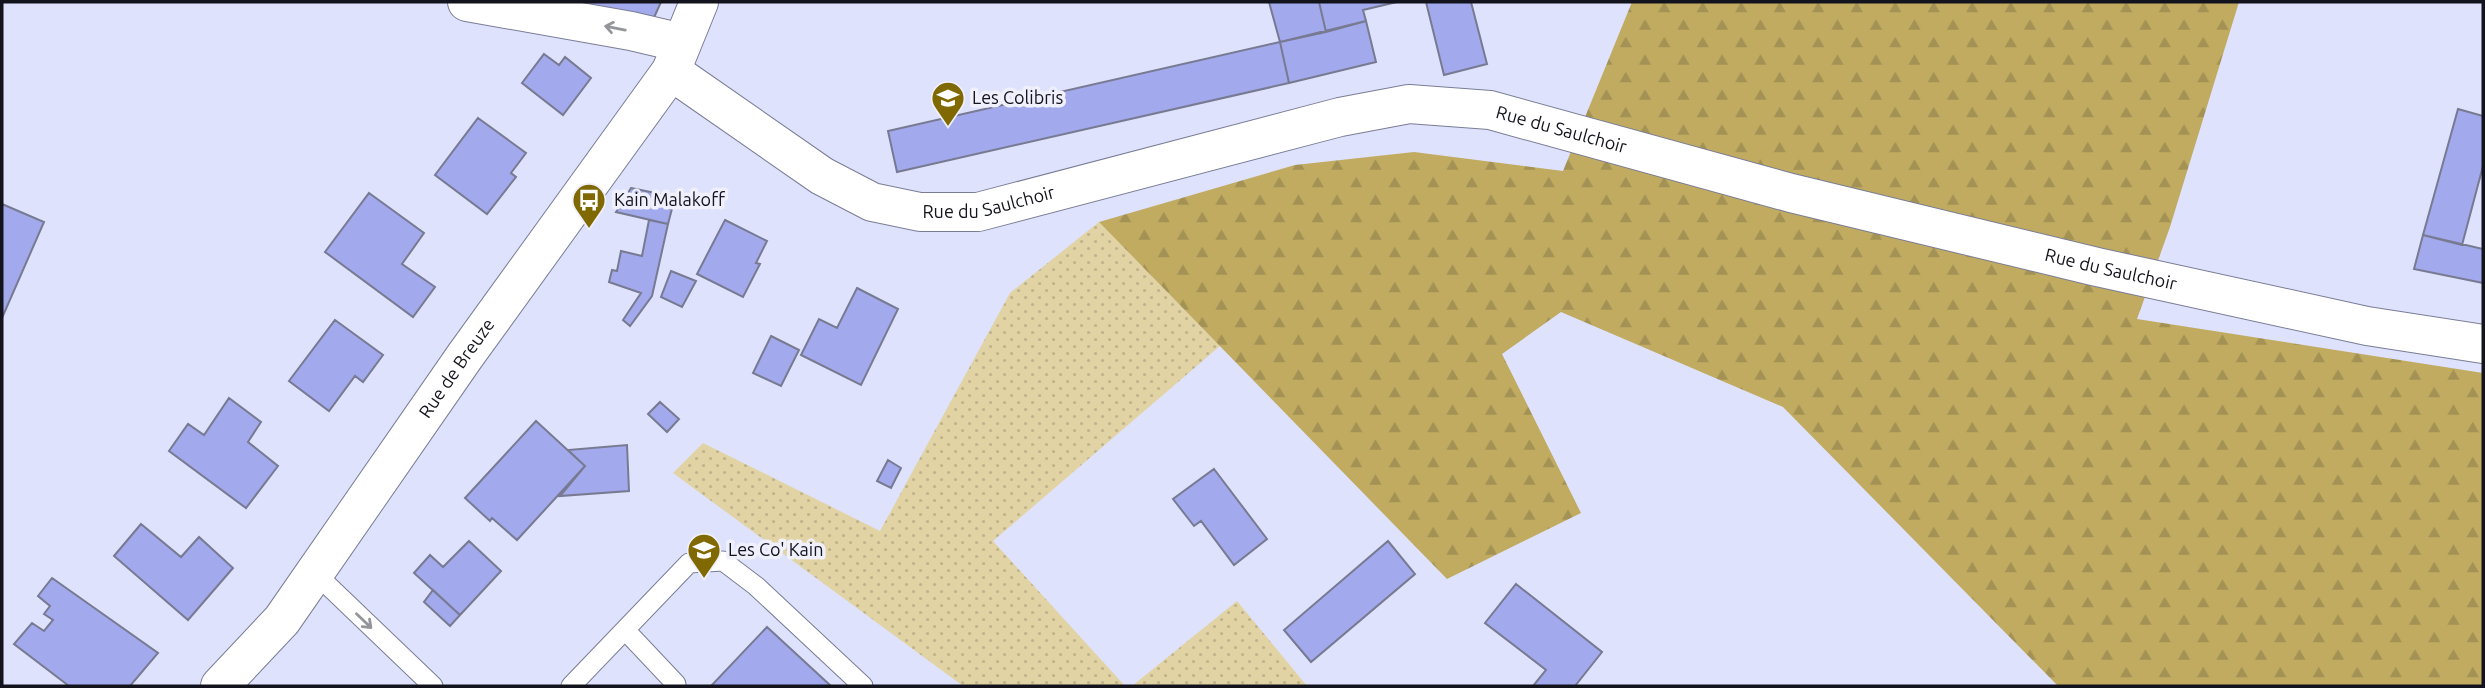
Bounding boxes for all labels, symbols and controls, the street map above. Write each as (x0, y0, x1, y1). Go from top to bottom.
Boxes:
one-way arrow (604, 21, 627, 34)
school or university icon: Les Colibris (929, 79, 967, 128)
place label: Les Colibris (972, 87, 1063, 107)
street label: Rue du Saulchoir (1494, 101, 1629, 156)
bus stop icon: Kain Malakoff (570, 181, 608, 230)
street label: Rue du Saulchoir (922, 181, 1057, 221)
place label: Kain Malakoff (614, 189, 725, 209)
street label: Rue du Saulchoir (2043, 244, 2179, 293)
street label: Rue de Breuze (414, 314, 498, 421)
school or university icon: Les Co' Kain (685, 531, 723, 580)
place label: Les Co' Kain (728, 539, 824, 559)
one-way arrow (355, 612, 372, 629)

